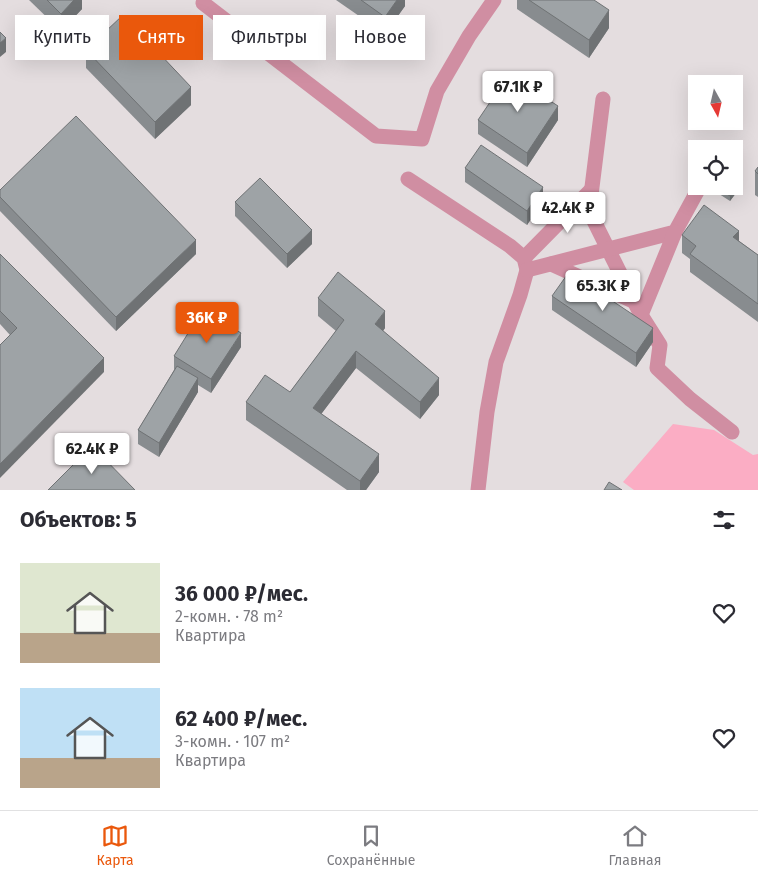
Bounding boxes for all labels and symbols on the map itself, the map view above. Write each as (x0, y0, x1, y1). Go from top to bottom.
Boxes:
pin: 67.1K ₽ (472, 70, 564, 113)
north arrow (688, 75, 742, 130)
pin: 42.4K ₽ (522, 192, 614, 234)
pin: 65.3K ₽ (557, 270, 649, 312)
pin: 36K ₽ (172, 302, 242, 344)
pin: 62.4K ₽ (46, 432, 138, 475)

